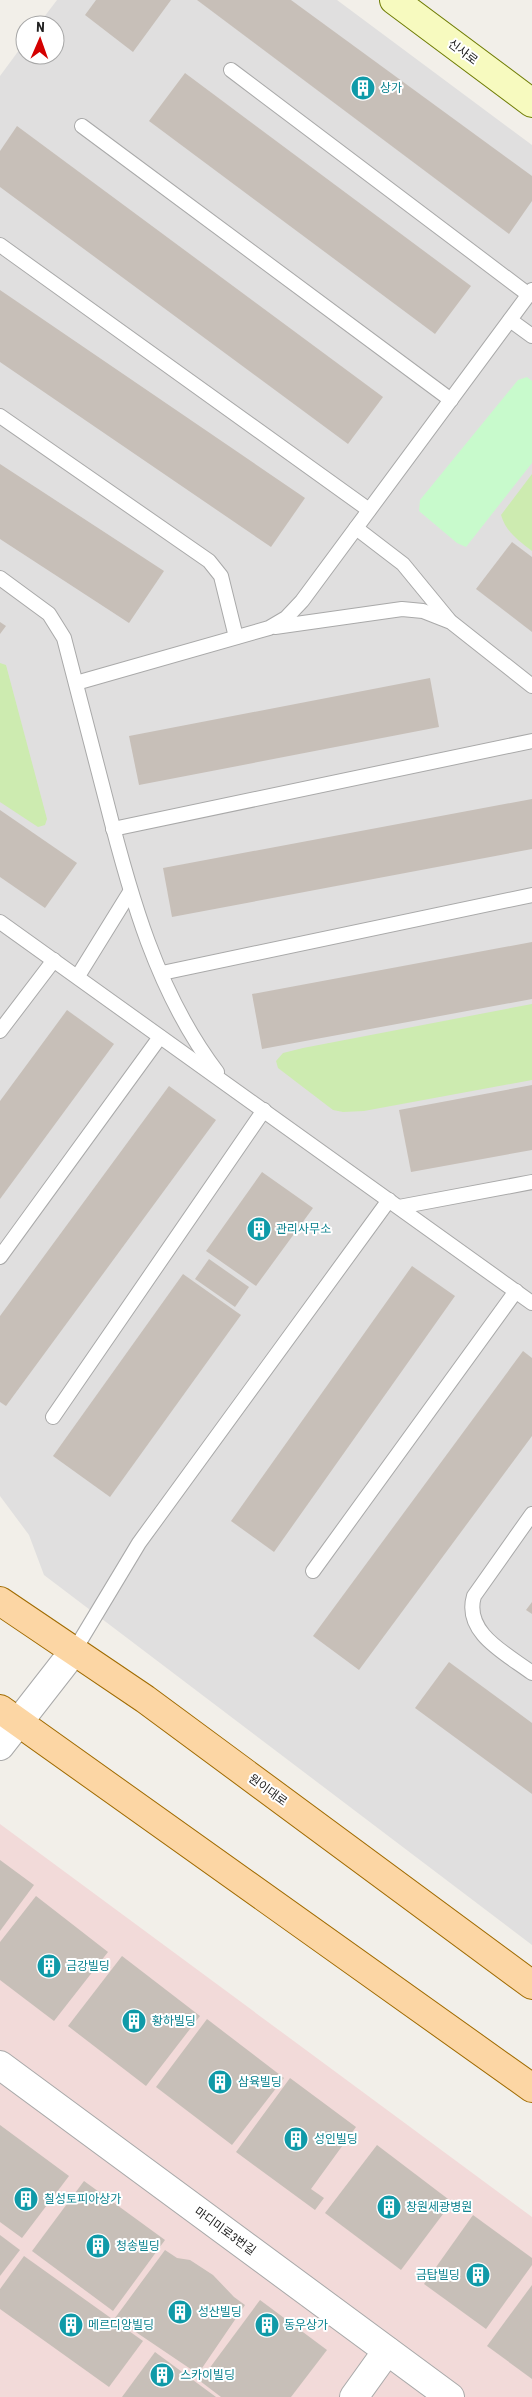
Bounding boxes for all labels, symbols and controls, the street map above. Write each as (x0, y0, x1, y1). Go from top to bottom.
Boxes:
north arrow (15, 15, 65, 65)
text: N (36, 19, 45, 35)
street label: 신사로 (446, 36, 480, 68)
building icon: 상가 (350, 75, 376, 101)
place label: 상가 (380, 81, 402, 95)
building icon: 관리사무소 (246, 1216, 272, 1242)
place label: 관리사무소 (276, 1222, 331, 1236)
street label: 원이대로 (246, 1771, 290, 1809)
building icon: 금강빌딩 (36, 1953, 62, 1979)
place label: 금강빌딩 (66, 1959, 110, 1973)
building icon: 황하빌딩 (121, 2008, 147, 2034)
place label: 황하빌딩 (152, 2014, 196, 2028)
building icon: 삼육빌딩 (207, 2069, 233, 2095)
place label: 삼육빌딩 (238, 2075, 282, 2089)
building icon: 성인빌딩 (283, 2126, 309, 2152)
place label: 성인빌딩 (314, 2132, 358, 2146)
building icon: 칠성토피아상가 (13, 2186, 39, 2212)
place label: 칠성토피아상가 (44, 2192, 121, 2206)
building icon: 창원세광병원 (376, 2194, 402, 2220)
place label: 창원세광병원 (406, 2200, 472, 2214)
street label: 마디미로3번길 (192, 2204, 258, 2258)
building icon: 청송빌딩 (85, 2233, 111, 2259)
place label: 청송빌딩 (116, 2239, 160, 2253)
building icon: 금탑빌딩 (465, 2262, 491, 2288)
place label: 금탑빌딩 (416, 2268, 460, 2282)
building icon: 성산빌딩 (167, 2299, 193, 2325)
place label: 성산빌딩 (198, 2305, 242, 2319)
building icon: 메르디앙빌딩 (58, 2312, 84, 2338)
building icon: 동우상가 (254, 2312, 280, 2338)
place label: 메르디앙빌딩 (88, 2318, 154, 2332)
place label: 동우상가 (284, 2318, 328, 2332)
building icon: 스카이빌딩 (149, 2362, 175, 2388)
place label: 스카이빌딩 (180, 2368, 235, 2382)

